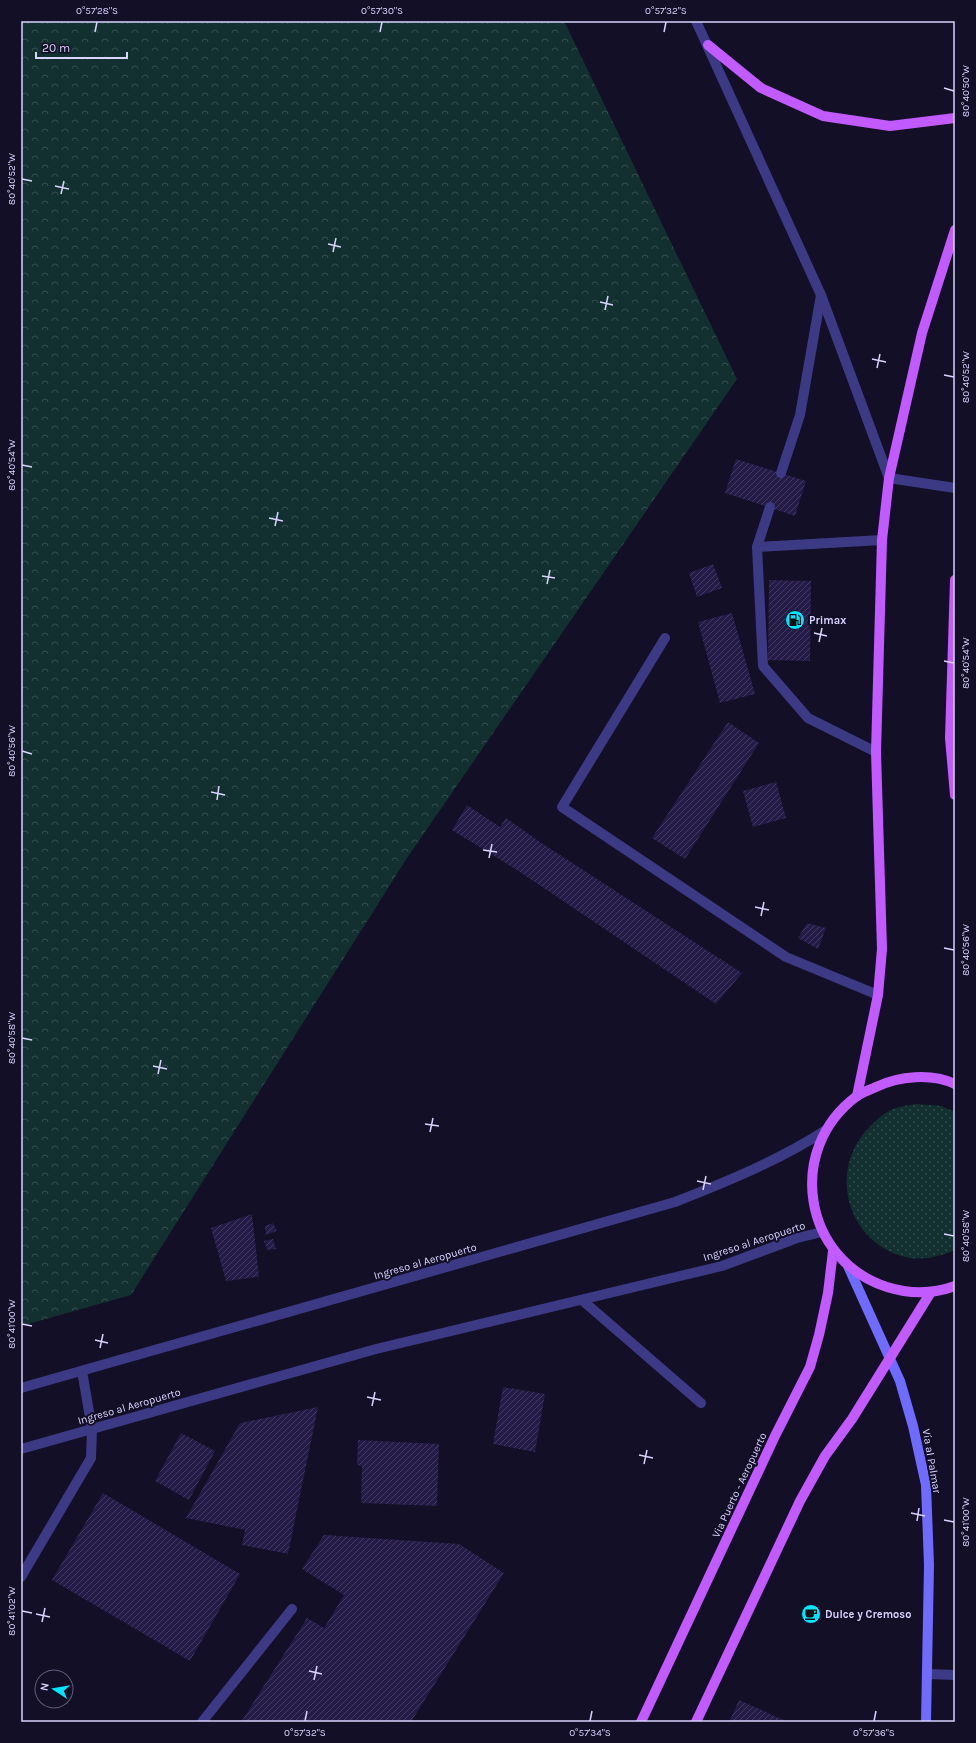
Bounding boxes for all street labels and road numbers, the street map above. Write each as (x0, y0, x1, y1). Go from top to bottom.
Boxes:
street label: Ingreso al Aeropuerto (701, 1219, 807, 1264)
street label: Ingreso al Aeropuerto (372, 1241, 478, 1282)
street label: Ingreso al Aeropuerto (76, 1386, 182, 1427)
street label: Vía al Palmar (919, 1428, 944, 1494)
street label: Via Puerto - Aeropuerto (709, 1431, 770, 1540)

